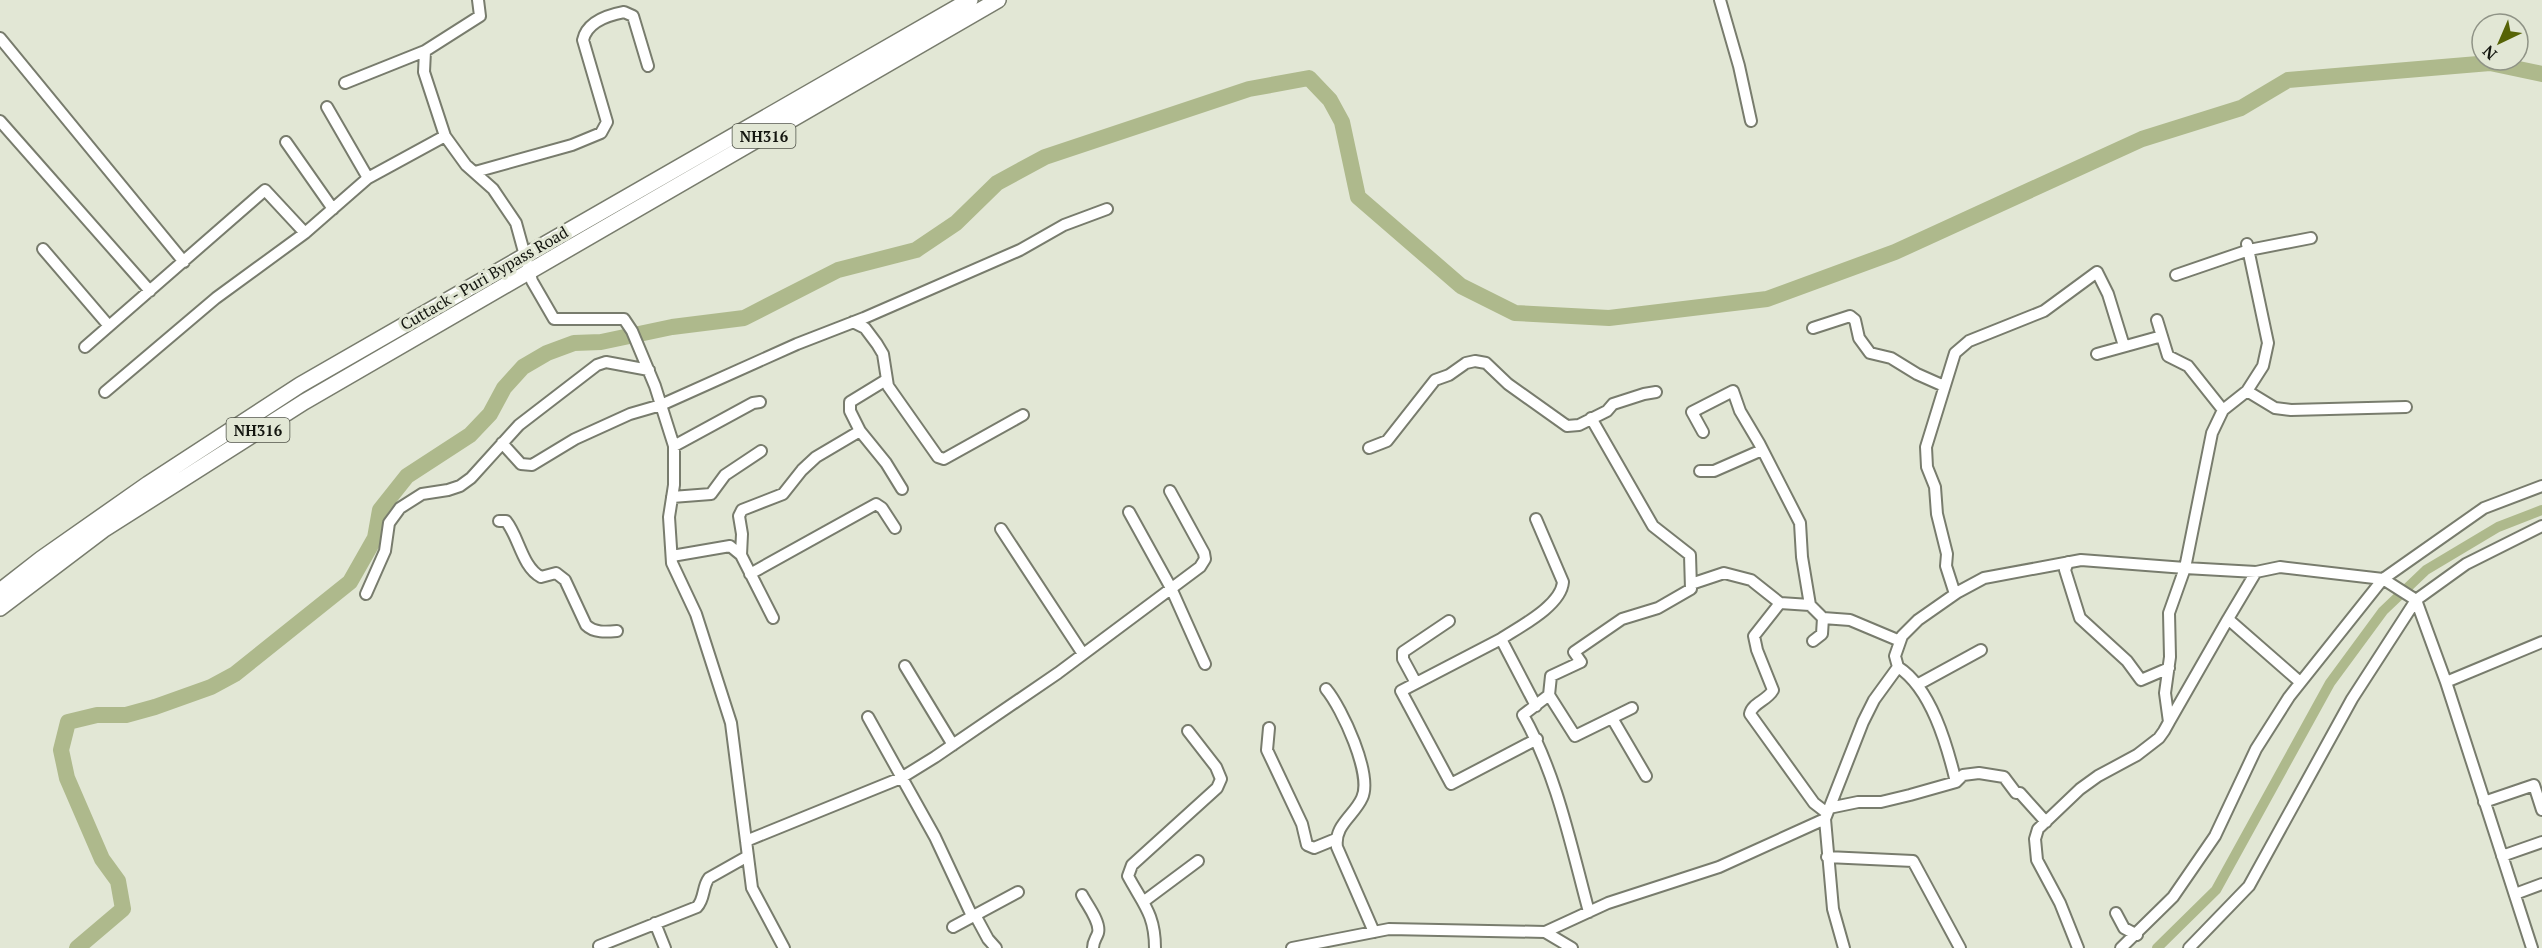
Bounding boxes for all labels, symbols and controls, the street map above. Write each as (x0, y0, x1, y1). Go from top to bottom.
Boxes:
north arrow (2470, 12, 2530, 72)
text: N (2478, 41, 2502, 65)
road number: NH316 (732, 124, 795, 148)
street label: Cuttack - Puri Bypass Road (396, 221, 572, 335)
road number: NH316 (226, 418, 290, 442)

